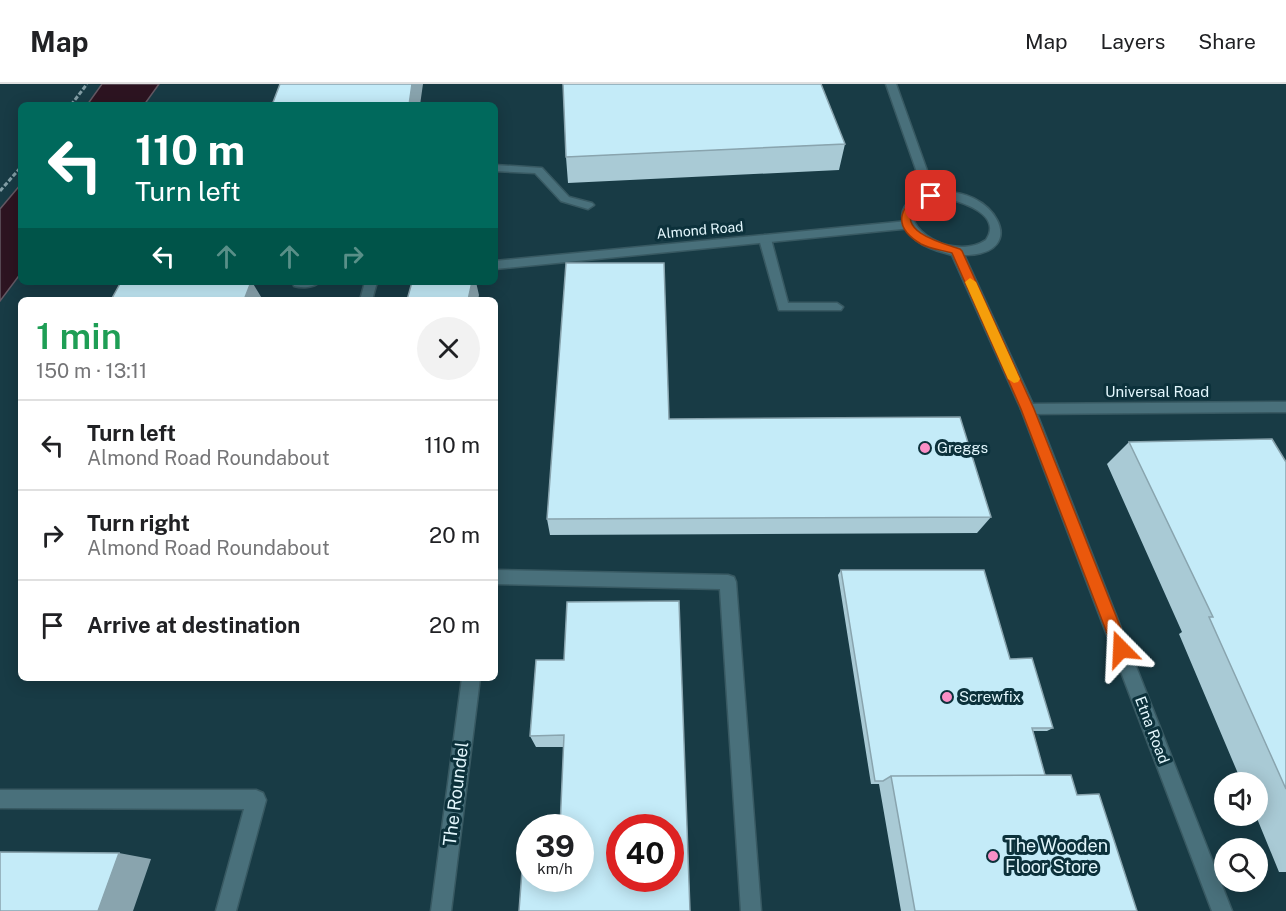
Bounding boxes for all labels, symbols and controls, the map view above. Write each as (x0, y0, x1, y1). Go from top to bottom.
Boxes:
text: Map (30, 25, 89, 58)
text: Map (1025, 29, 1068, 54)
text: Layers (1101, 29, 1165, 54)
text: Share (1198, 29, 1256, 54)
text: 110 m (135, 125, 245, 174)
icon: left (36, 126, 114, 204)
pin (905, 170, 956, 221)
text: Turn left (135, 175, 241, 207)
icon: arrive (914, 179, 947, 212)
street label: Almond Road (656, 218, 744, 242)
icon: left (147, 240, 180, 273)
icon: ahead (210, 240, 243, 273)
icon: ahead (273, 240, 306, 273)
icon: right (336, 240, 369, 273)
text: 1 min (36, 315, 122, 357)
button: close (417, 317, 480, 380)
text: 150 m · 13:11 (36, 359, 147, 383)
street label: Universal Road (1105, 383, 1209, 400)
text: Turn left (87, 420, 176, 446)
icon: left (36, 429, 69, 462)
text: 110 m (424, 432, 480, 458)
place label: Greggs (937, 439, 988, 456)
marker: Greggs (918, 441, 932, 455)
text: Almond Road Roundabout (87, 446, 330, 470)
text: Turn right (87, 510, 190, 536)
icon: right (36, 519, 69, 552)
text: 20 m (429, 522, 480, 548)
text: Almond Road Roundabout (87, 536, 330, 560)
icon: arrive (36, 609, 69, 642)
text: Arrive at destination (87, 612, 300, 638)
text: 20 m (429, 612, 480, 638)
position arrow (1089, 617, 1153, 681)
place label: Screwfix (959, 688, 1021, 705)
marker: Screwfix (940, 690, 954, 704)
street label: Etna Road (1132, 694, 1173, 766)
street label: The Roundel (439, 741, 472, 847)
map controls (1214, 772, 1268, 892)
button: sound (1214, 772, 1268, 826)
speed limit sign: 40 (606, 814, 684, 892)
text: 39 (535, 828, 575, 864)
place label: The Wooden Floor Store (1005, 835, 1108, 877)
button: search (1214, 838, 1268, 892)
marker: The Wooden Floor Store (986, 849, 1000, 863)
text: km/h (537, 860, 573, 877)

